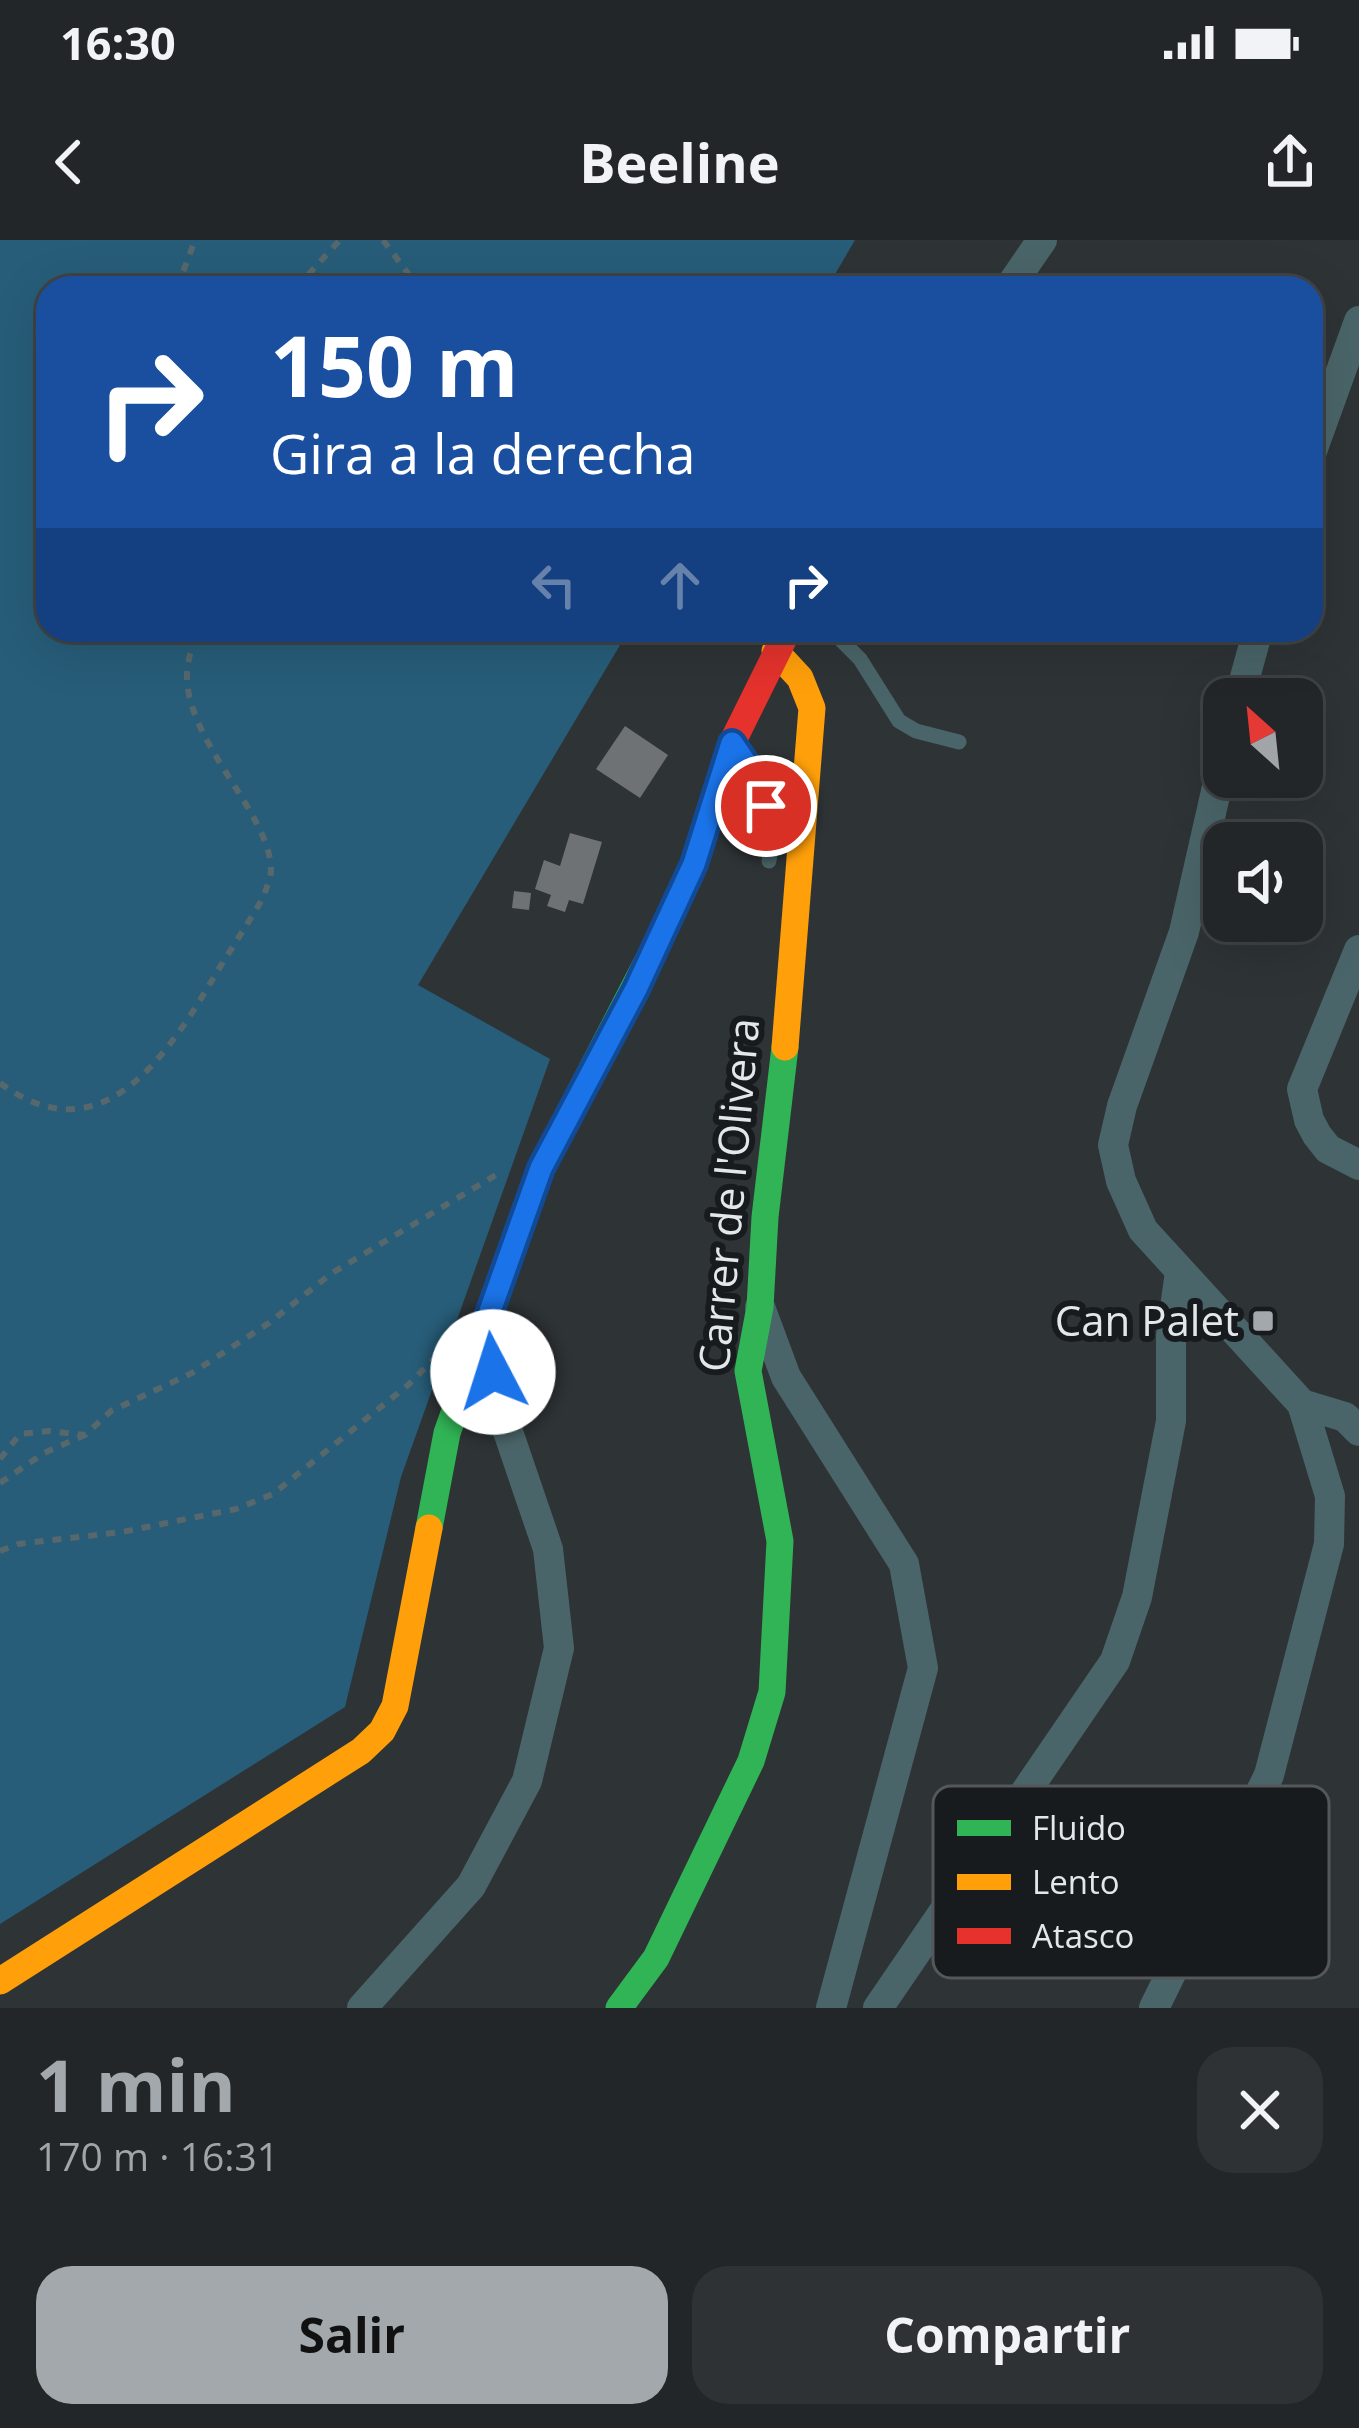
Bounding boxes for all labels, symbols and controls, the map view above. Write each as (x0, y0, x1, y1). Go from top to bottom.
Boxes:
text: 16:30 (60, 12, 176, 73)
text: Beeline (579, 125, 780, 199)
icon: back (36, 129, 102, 195)
icon: share (1257, 129, 1323, 195)
text: 150 m (270, 307, 518, 422)
icon: right (72, 324, 228, 480)
text: Gira a la derecha (270, 416, 695, 490)
icon: left (521, 552, 587, 618)
icon: ahead (647, 552, 713, 618)
icon: right (773, 552, 839, 618)
north arrow (1203, 678, 1323, 798)
map controls (1203, 678, 1323, 942)
pin (715, 755, 817, 857)
icon: arrive (733, 773, 799, 839)
button: sound (1203, 822, 1323, 942)
street label: Carrer de l'Olivera (684, 1016, 771, 1374)
place label: Can Palet (1055, 1291, 1239, 1348)
marker: Can Palet (1250, 1308, 1276, 1334)
position arrow (430, 1309, 556, 1435)
legend (933, 1786, 1329, 1978)
text: Fluido (1032, 1805, 1126, 1850)
text: Lento (1032, 1859, 1120, 1904)
text: Atasco (1032, 1913, 1134, 1958)
text: 1 min (36, 2035, 236, 2133)
button: close (1197, 2047, 1323, 2173)
text: 170 m · 16:31 (36, 2129, 279, 2182)
button: Salir (36, 2266, 668, 2404)
button: Compartir (692, 2266, 1323, 2404)

